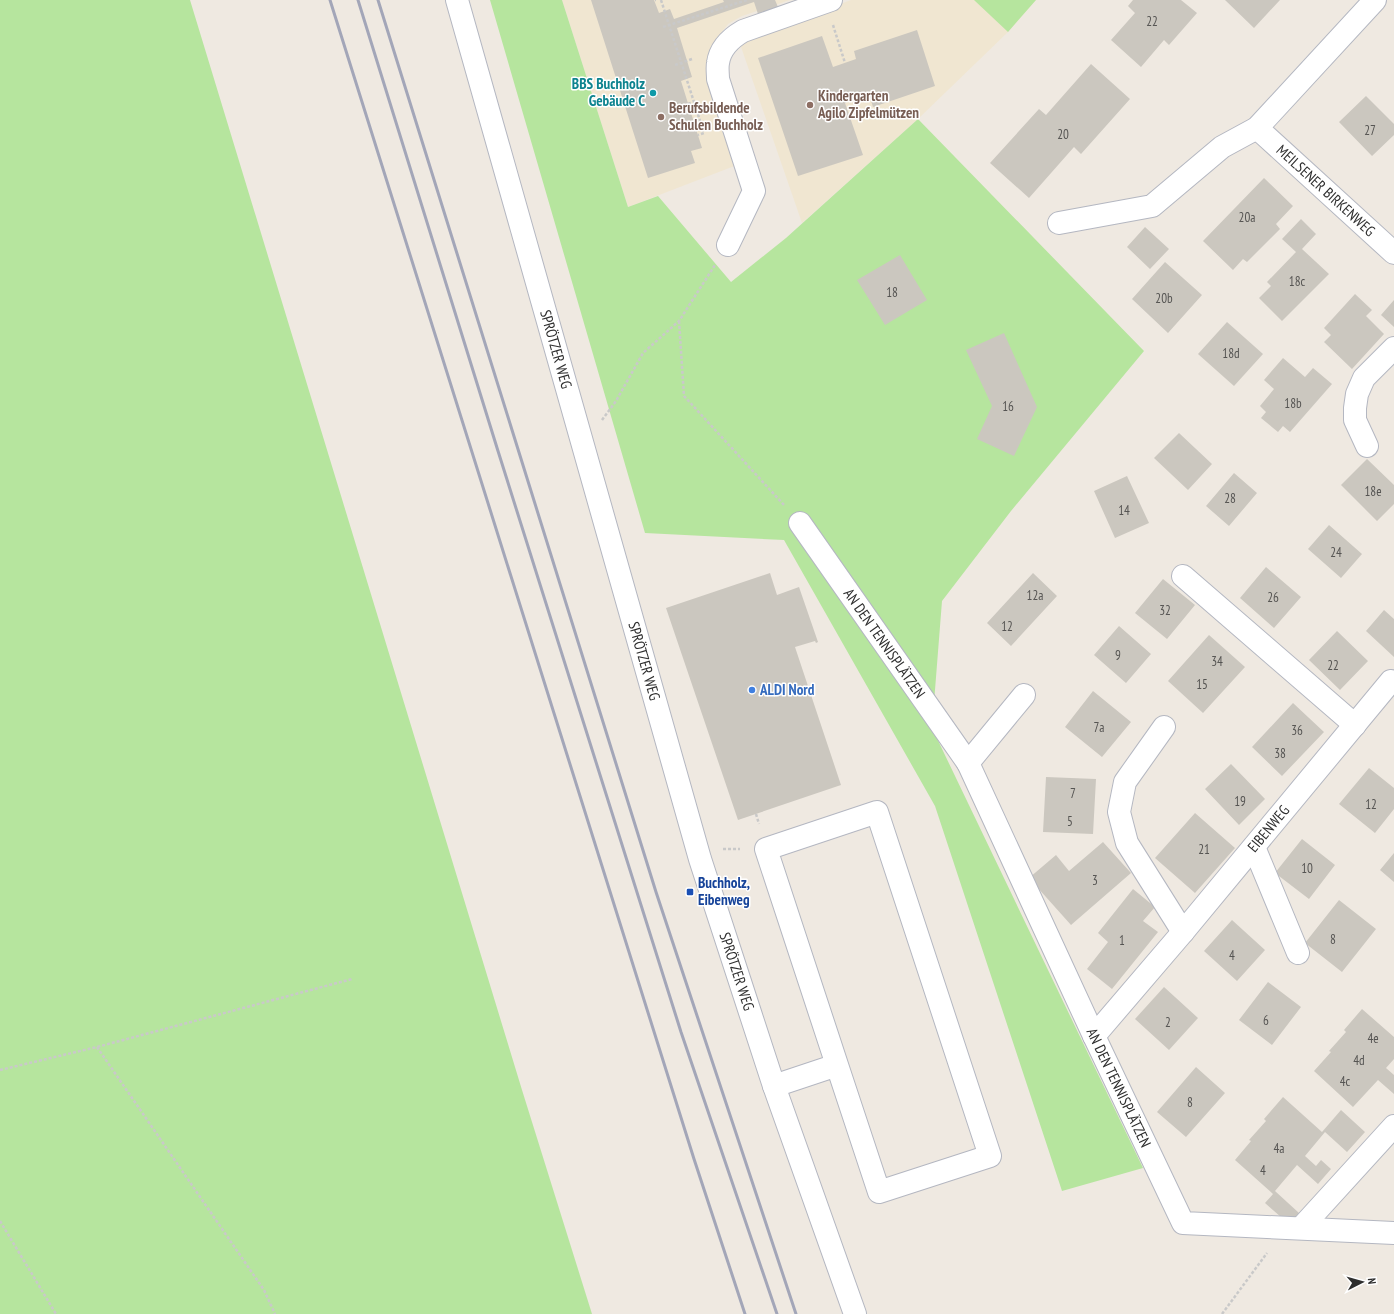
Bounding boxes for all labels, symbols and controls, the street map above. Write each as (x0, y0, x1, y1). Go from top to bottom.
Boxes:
house number: 22 (1146, 13, 1158, 30)
place label: BBS Buchholz Gebäude C (572, 74, 645, 110)
place label: Kindergarten Agilo Zipfelmützen (817, 86, 919, 122)
marker: BBS Buchholz Gebäude C (648, 88, 658, 98)
place label: Berufsbildende Schulen Buchholz (669, 98, 763, 134)
marker: Kindergarten Agilo Zipfelmützen (805, 100, 815, 110)
marker: Berufsbildende Schulen Buchholz (656, 112, 666, 122)
house number: 27 (1364, 122, 1376, 139)
house number: 20 (1057, 126, 1069, 143)
street label: MEILSENER BIRKENWEG (1273, 140, 1379, 240)
house number: 20a (1239, 209, 1255, 226)
house number: 18c (1289, 273, 1306, 290)
house number: 18 (886, 284, 898, 301)
house number: 20b (1155, 290, 1173, 307)
street label: SPRÖTZER WEG (536, 308, 576, 391)
house number: 18d (1222, 345, 1240, 362)
house number: 18b (1284, 395, 1302, 412)
house number: 16 (1002, 398, 1014, 415)
house number: 18e (1364, 483, 1382, 500)
house number: 28 (1224, 490, 1236, 507)
house number: 14 (1118, 502, 1130, 519)
house number: 24 (1330, 544, 1342, 561)
street label: AN DEN TENNISPLÄTZEN (840, 585, 930, 702)
house number: 12a (1027, 587, 1043, 604)
house number: 26 (1267, 589, 1279, 606)
house number: 32 (1159, 602, 1171, 619)
house number: 12 (1001, 618, 1013, 635)
street label: SPRÖTZER WEG (624, 619, 665, 703)
house number: 9 (1115, 647, 1121, 664)
house number: 34 (1211, 653, 1223, 670)
house number: 22 (1327, 657, 1339, 674)
house number: 15 (1196, 676, 1208, 693)
place label: ALDI Nord (759, 680, 815, 699)
marker: ALDI Nord (747, 685, 757, 695)
house number: 7a (1094, 719, 1104, 736)
house number: 36 (1291, 722, 1303, 739)
house number: 38 (1274, 745, 1286, 762)
house number: 7 (1070, 785, 1076, 802)
house number: 19 (1234, 793, 1246, 810)
house number: 12 (1365, 796, 1377, 813)
street label: EIBENWEG (1243, 801, 1293, 856)
house number: 5 (1067, 813, 1073, 830)
house number: 21 (1198, 841, 1210, 858)
house number: 10 (1301, 860, 1313, 877)
house number: 3 (1092, 872, 1098, 889)
place label: Buchholz, Eibenweg (698, 873, 750, 909)
marker: Buchholz, Eibenweg (685, 887, 695, 897)
street label: SPRÖTZER WEG (716, 930, 759, 1013)
house number: 8 (1330, 931, 1336, 948)
house number: 1 (1119, 932, 1125, 949)
house number: 4 (1229, 947, 1235, 964)
house number: 6 (1263, 1012, 1269, 1029)
house number: 2 (1165, 1014, 1171, 1031)
street label: AN DEN TENNISPLÄTZEN (1083, 1025, 1156, 1150)
house number: 4e (1367, 1030, 1379, 1047)
house number: 4d (1353, 1052, 1365, 1069)
house number: 4c (1340, 1073, 1351, 1090)
house number: 8 (1187, 1094, 1193, 1111)
house number: 4a (1273, 1140, 1285, 1157)
house number: 4 (1260, 1162, 1266, 1179)
north arrow (1342, 1262, 1382, 1302)
text: N (1365, 1277, 1379, 1285)

